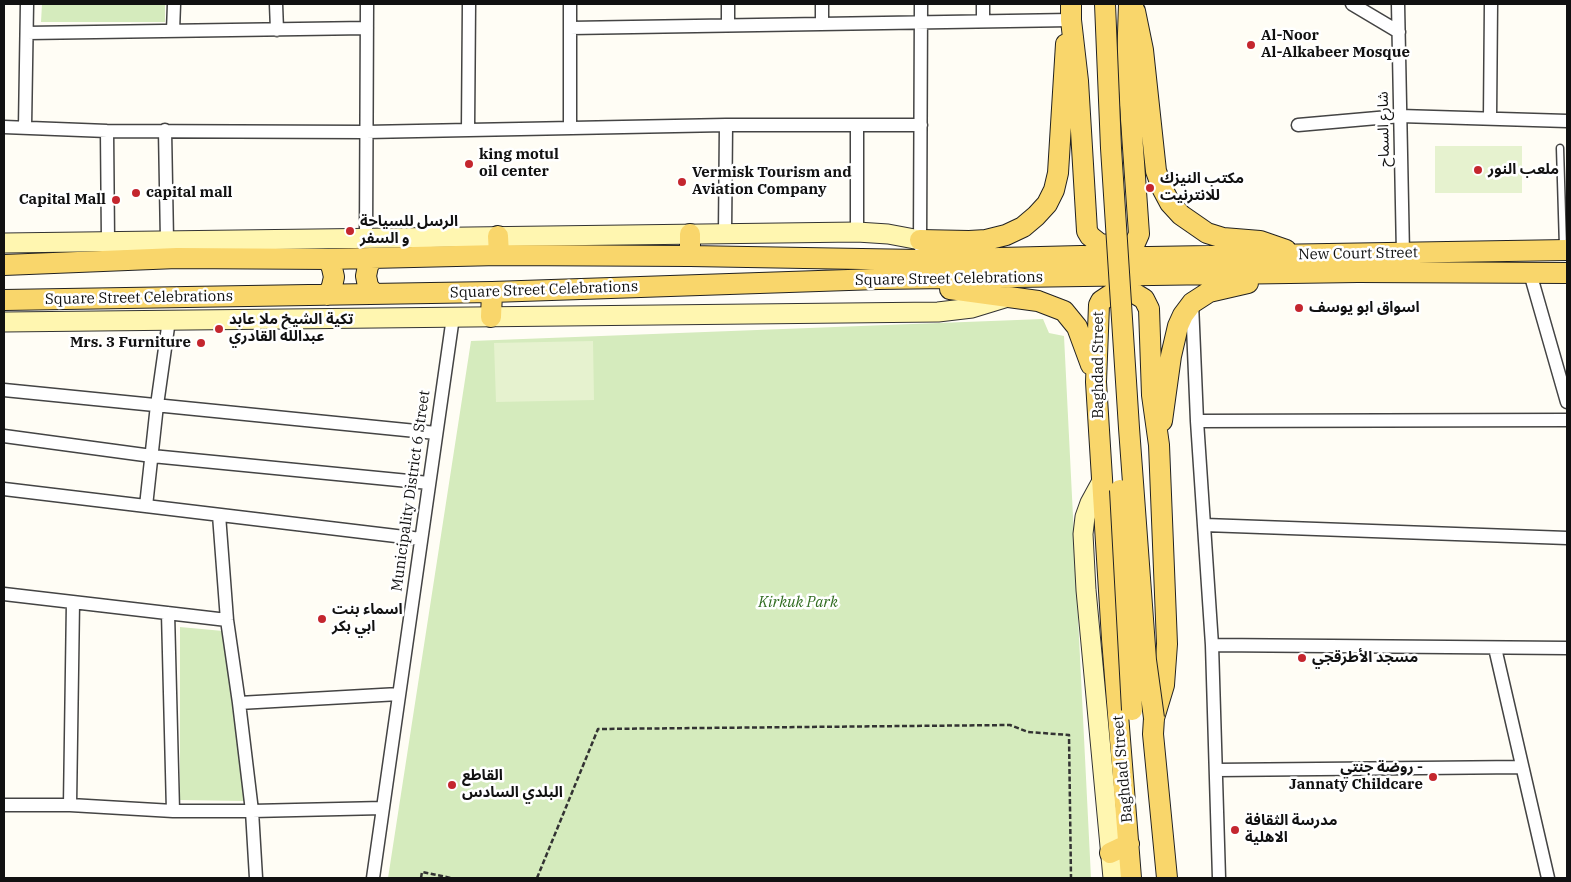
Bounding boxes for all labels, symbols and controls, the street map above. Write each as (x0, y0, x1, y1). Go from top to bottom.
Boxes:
place label: Al-Noor Al-Alkabeer Mosque (1261, 27, 1410, 62)
marker: Al-Noor Al-Alkabeer Mosque (1245, 39, 1257, 51)
street label: شارع السماح (1374, 91, 1394, 167)
place label: king motul oil center (479, 146, 559, 181)
marker: king motul oil center (463, 158, 475, 170)
place label: ملعب النور (1488, 161, 1559, 179)
place label: Vermisk Tourism and Aviation Company (692, 164, 852, 199)
marker: ملعب النور (1472, 164, 1484, 176)
place label: مكتب النيزك للانترنيت (1160, 170, 1244, 205)
marker: Vermisk Tourism and Aviation Company (676, 176, 688, 188)
marker: مكتب النيزك للانترنيت (1144, 182, 1156, 194)
place label: capital mall (146, 184, 233, 202)
marker: capital mall (130, 187, 142, 199)
place label: Capital Mall (19, 191, 106, 209)
marker: Capital Mall (110, 194, 122, 206)
place label: الرسل للسياحة و السفر (360, 213, 458, 248)
marker: الرسل للسياحة و السفر (344, 225, 356, 237)
street label: New Court Street (1298, 244, 1418, 264)
street label: Square Street Celebrations (855, 268, 1043, 290)
street label: Square Street Celebrations (450, 278, 638, 302)
street label: Square Street Celebrations (45, 287, 233, 309)
place label: اسواق ابو يوسف (1309, 299, 1420, 317)
marker: اسواق ابو يوسف (1293, 302, 1305, 314)
place label: تكية الشيخ ملا عابد عبدالله القادري (229, 311, 353, 346)
street label: Baghdad Street (1090, 311, 1108, 419)
marker: تكية الشيخ ملا عابد عبدالله القادري (213, 323, 225, 335)
place label: Mrs. 3 Furniture (70, 334, 191, 352)
marker: Mrs. 3 Furniture (195, 337, 207, 349)
street label: Municipality District 6 Street (388, 389, 434, 593)
park label: Kirkuk Park (758, 594, 838, 612)
place label: اسماء بنت ابي بكر (332, 601, 403, 636)
marker: اسماء بنت ابي بكر (316, 613, 328, 625)
place label: مسجد الأطرقجي (1312, 649, 1418, 667)
marker: مسجد الأطرقجي (1296, 652, 1308, 664)
street label: Baghdad Street (1109, 715, 1137, 823)
place label: روضة جنتي - Jannaty Childcare (1289, 759, 1423, 794)
place label: القاطع البلدي السادس (462, 767, 563, 802)
marker: روضة جنتي - Jannaty Childcare (1427, 771, 1439, 783)
marker: القاطع البلدي السادس (446, 779, 458, 791)
place label: مدرسة الثقافة الاهلية (1245, 812, 1337, 847)
marker: مدرسة الثقافة الاهلية (1229, 824, 1241, 836)

